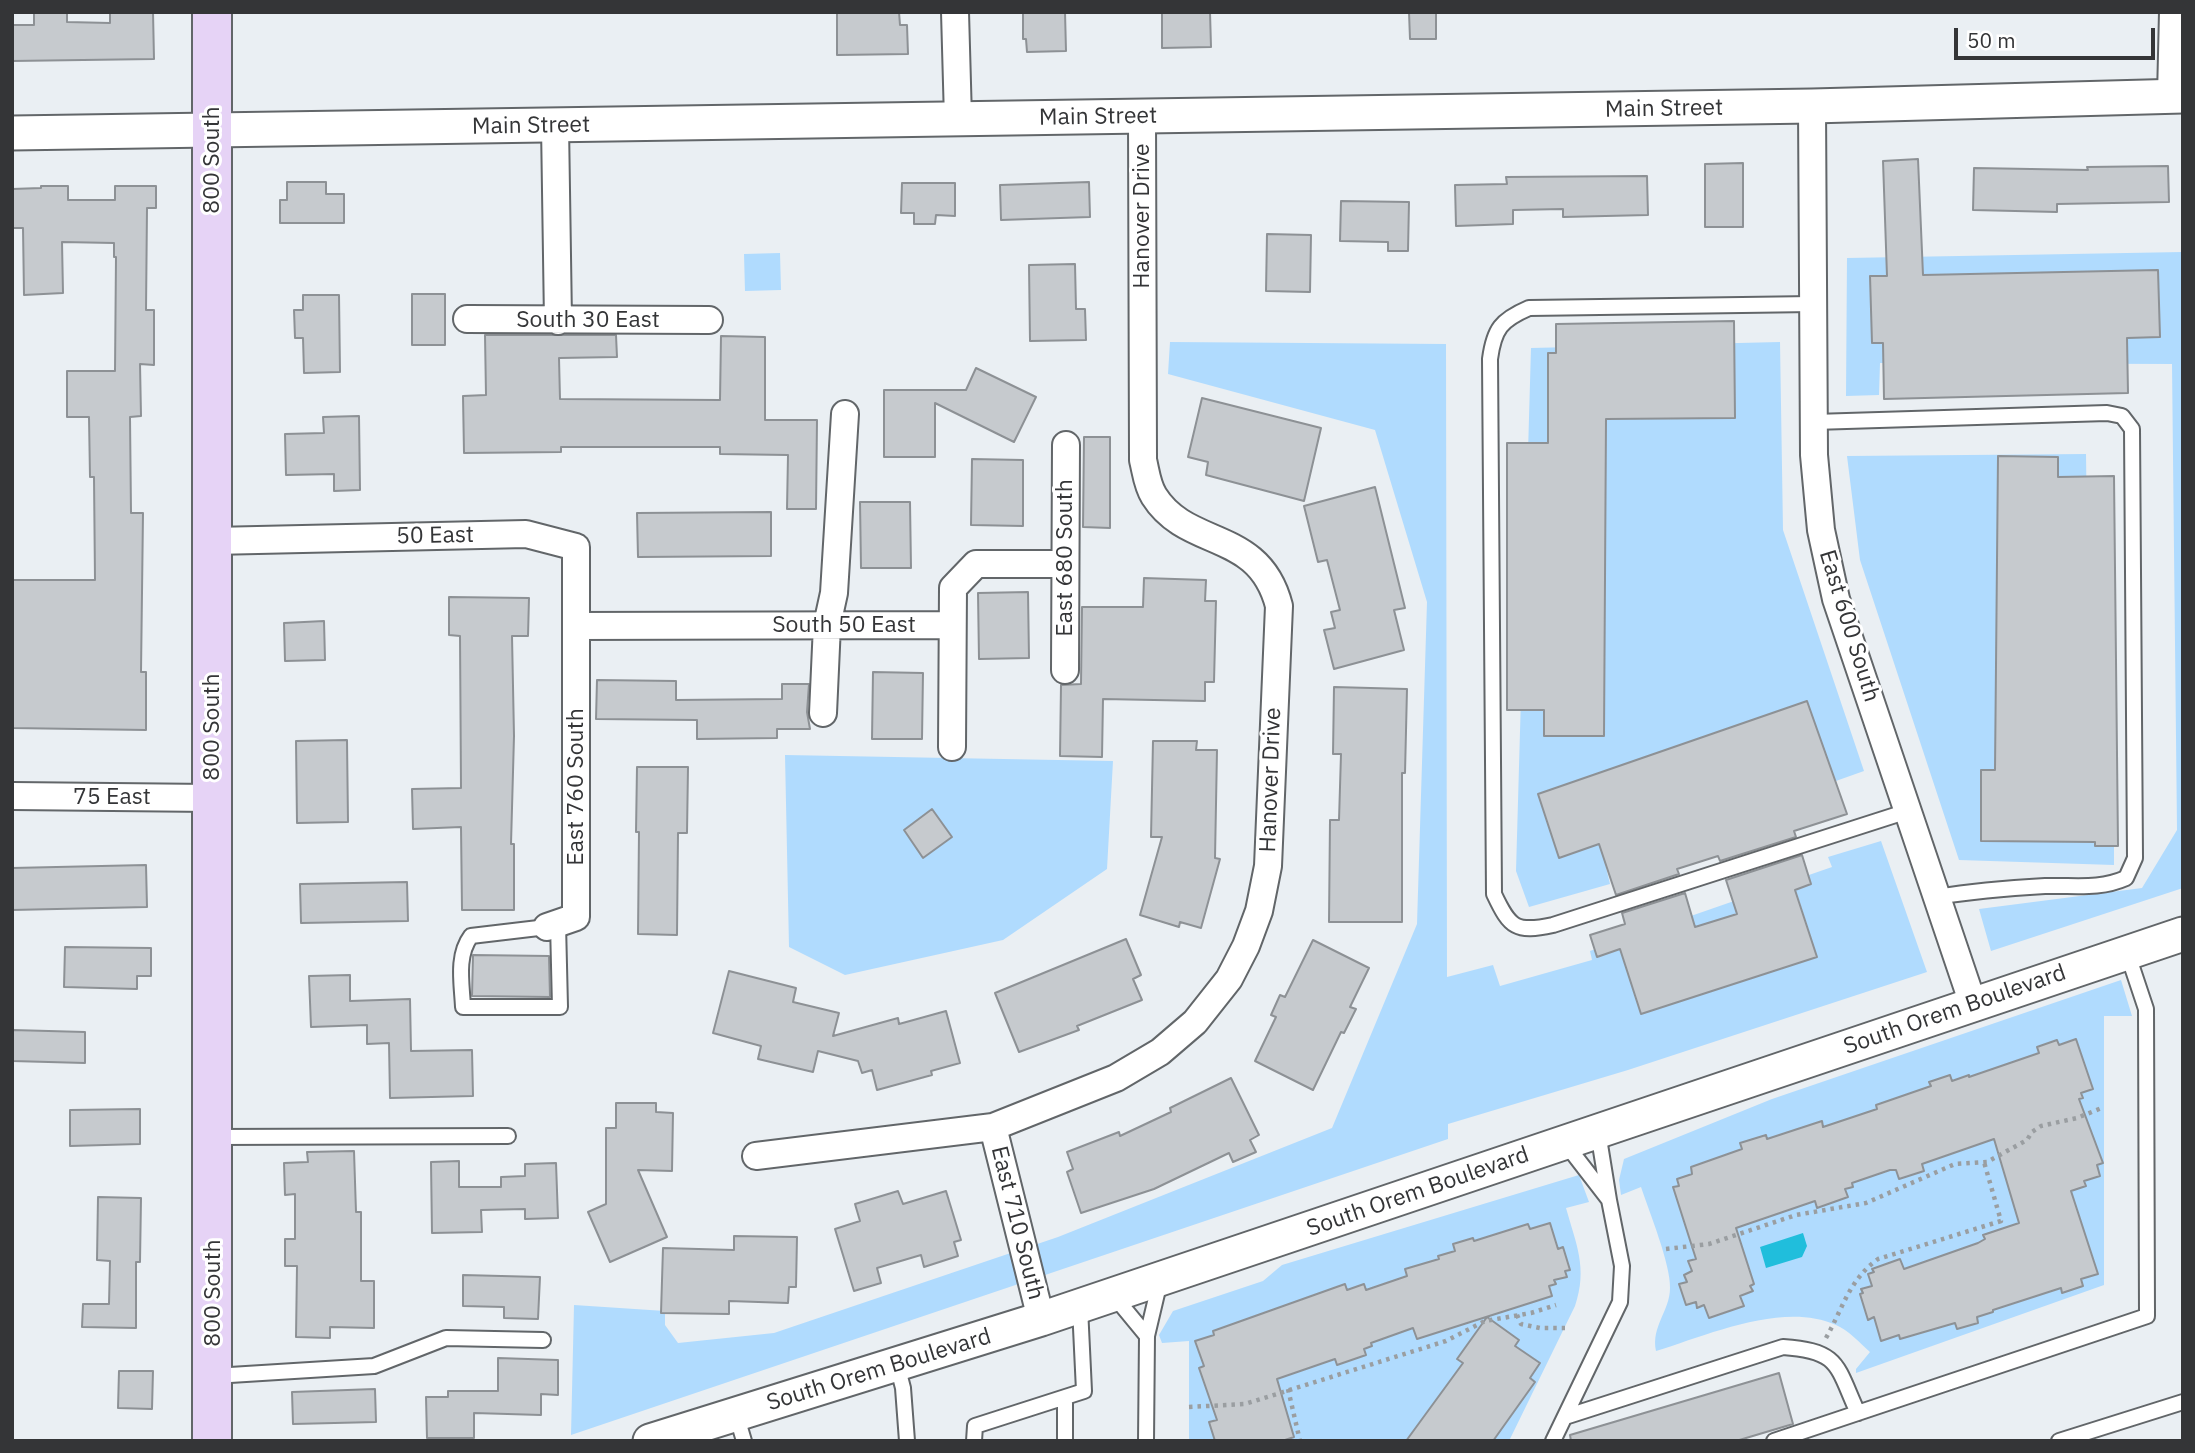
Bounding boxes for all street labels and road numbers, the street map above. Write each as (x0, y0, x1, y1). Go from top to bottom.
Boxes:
street label: Main Street (1605, 94, 1723, 124)
street label: Main Street (1039, 102, 1157, 132)
street label: 800 South (198, 106, 226, 214)
street label: Main Street (472, 111, 590, 141)
street label: Hanover Drive (1128, 143, 1156, 289)
street label: South 30 East (516, 306, 660, 334)
street label: East 680 South (1051, 479, 1079, 637)
street label: 50 East (396, 522, 474, 550)
street label: East 600 South (1813, 547, 1885, 705)
street label: South 50 East (772, 611, 916, 639)
street label: 800 South (198, 673, 226, 781)
street label: Hanover Drive (1255, 707, 1287, 853)
street label: East 760 South (562, 708, 590, 866)
street label: 75 East (73, 783, 151, 811)
street label: South Orem Boulevard (1840, 959, 2070, 1061)
street label: South Orem Boulevard (1303, 1141, 1533, 1243)
street label: East 710 South (985, 1143, 1049, 1303)
street label: 800 South (199, 1239, 227, 1347)
street label: South Orem Boulevard (763, 1323, 995, 1417)

